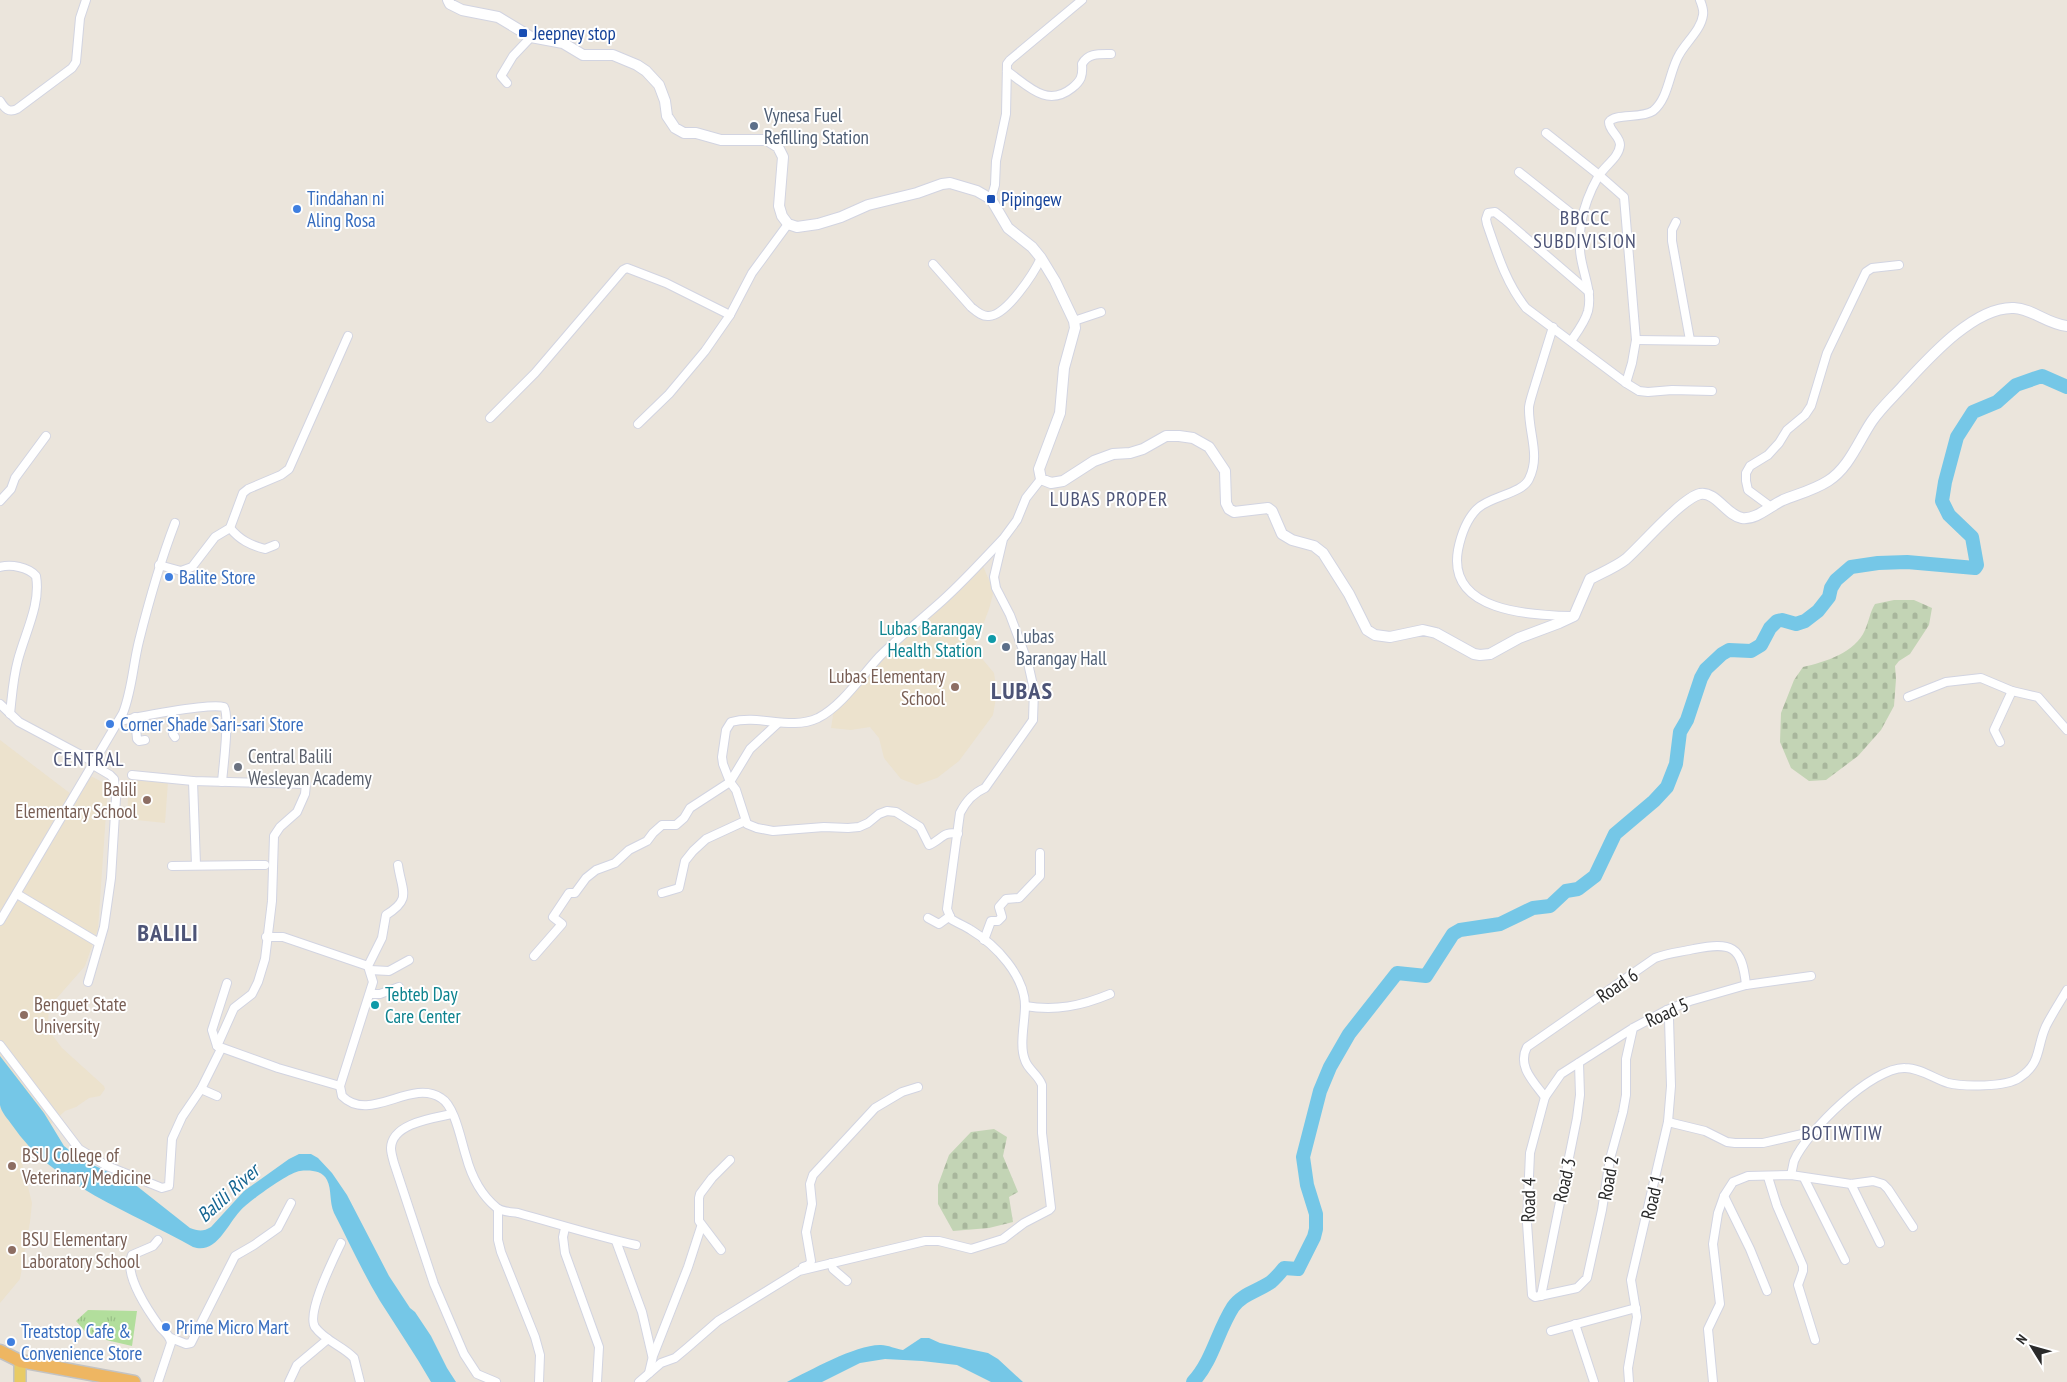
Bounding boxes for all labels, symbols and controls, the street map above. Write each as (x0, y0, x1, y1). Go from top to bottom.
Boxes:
place label: Jeepney stop (532, 21, 616, 45)
marker: Jeepney stop (517, 27, 529, 39)
place label: Vynesa Fuel Refilling Station (763, 103, 869, 149)
marker: Vynesa Fuel Refilling Station (748, 120, 760, 132)
place label: Tindahan ni Aling Rosa (307, 186, 385, 232)
place label: Pipingew (1001, 187, 1062, 211)
marker: Pipingew (985, 193, 997, 205)
marker: Tindahan ni Aling Rosa (291, 203, 303, 215)
district label: BBCCC SUBDIVISION (1533, 205, 1637, 254)
district label: LUBAS PROPER (1050, 486, 1168, 512)
place label: Balite Store (179, 565, 256, 589)
marker: Balite Store (163, 571, 175, 583)
place label: Lubas Barangay Health Station (879, 616, 983, 662)
place label: Lubas Barangay Hall (1016, 624, 1107, 670)
marker: Lubas Barangay Health Station (986, 633, 998, 645)
marker: Lubas Barangay Hall (1000, 641, 1012, 653)
place label: Lubas Elementary School (829, 664, 946, 710)
district label: LUBAS (991, 675, 1053, 706)
marker: Lubas Elementary School (949, 681, 961, 693)
place label: Corner Shade Sari-sari Store (120, 712, 304, 736)
marker: Corner Shade Sari-sari Store (104, 718, 116, 730)
place label: Central Balili Wesleyan Academy (248, 744, 372, 790)
district label: CENTRAL (53, 746, 125, 772)
marker: Central Balili Wesleyan Academy (232, 761, 244, 773)
place label: Balili Elementary School (15, 777, 138, 823)
marker: Balili Elementary School (141, 794, 153, 806)
district label: BALILI (137, 917, 199, 948)
street label: Road 6 (1592, 962, 1642, 1008)
place label: Tebteb Day Care Center (385, 982, 461, 1028)
place label: Benguet State University (34, 992, 127, 1038)
street label: Road 5 (1642, 992, 1692, 1032)
marker: Tebteb Day Care Center (369, 999, 381, 1011)
marker: Benguet State University (18, 1009, 30, 1021)
district label: BOTIWTIW (1801, 1120, 1883, 1146)
place label: BSU College of Veterinary Medicine (21, 1143, 151, 1189)
street label: Road 2 (1592, 1154, 1624, 1202)
street label: Road 3 (1547, 1155, 1581, 1205)
water label: Balili River (191, 1157, 266, 1228)
marker: BSU College of Veterinary Medicine (6, 1160, 18, 1172)
street label: Road 1 (1635, 1172, 1669, 1222)
street label: Road 4 (1516, 1177, 1540, 1223)
place label: BSU Elementary Laboratory School (22, 1227, 140, 1273)
marker: BSU Elementary Laboratory School (6, 1244, 18, 1256)
place label: Prime Micro Mart (176, 1315, 289, 1339)
place label: Treatstop Cafe & Convenience Store (21, 1319, 143, 1365)
marker: Prime Micro Mart (160, 1321, 172, 1333)
north arrow (2007, 1322, 2057, 1372)
text: N (2012, 1331, 2031, 1348)
marker: Treatstop Cafe & Convenience Store (5, 1336, 17, 1348)

